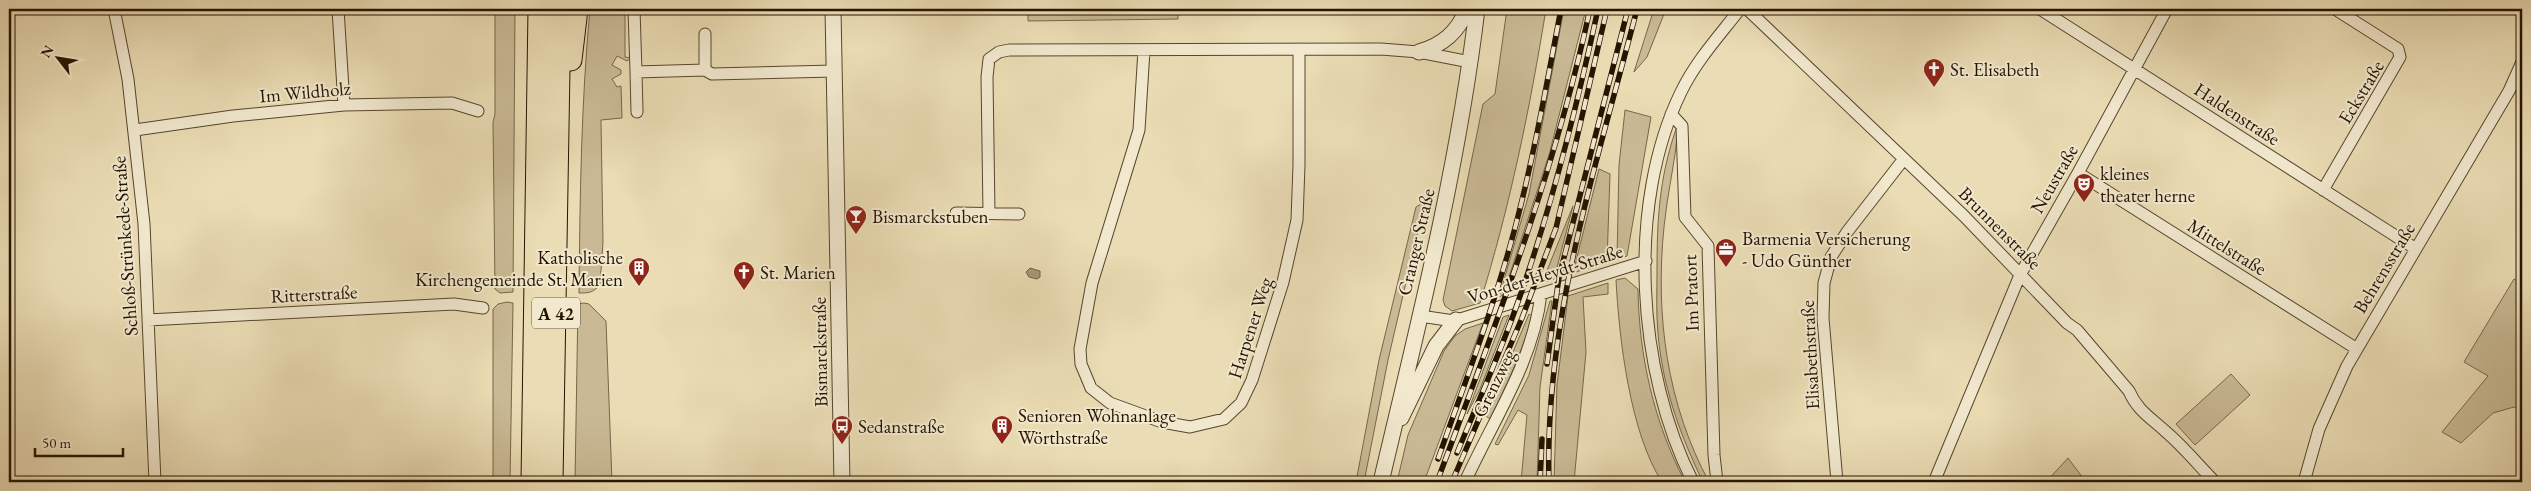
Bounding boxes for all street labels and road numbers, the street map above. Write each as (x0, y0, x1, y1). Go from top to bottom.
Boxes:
street label: Eckstraße (2332, 56, 2390, 128)
street label: Im Wildholz (258, 75, 353, 108)
street label: Haldenstraße (2189, 77, 2285, 151)
street label: Neustraße (2024, 140, 2084, 218)
street label: Schloß-Strünkede-Straße (106, 155, 144, 337)
street label: Brunnenstraße (1953, 181, 2047, 275)
street label: Cranger Straße (1392, 186, 1440, 298)
street label: Mittelstraße (2183, 213, 2271, 281)
street label: Behrensstraße (2347, 218, 2421, 318)
street label: Von-der-Heydt-Straße (1464, 238, 1626, 310)
street label: Im Pratort (1677, 254, 1705, 332)
street label: Harpener Weg (1222, 273, 1278, 382)
street label: Ritterstraße (270, 279, 358, 309)
street label: Bismarckstraße (807, 297, 833, 407)
road number: A 42 (532, 298, 580, 328)
street label: Elisabethstraße (1795, 300, 1825, 410)
street label: Grenzweg (1467, 344, 1522, 421)

